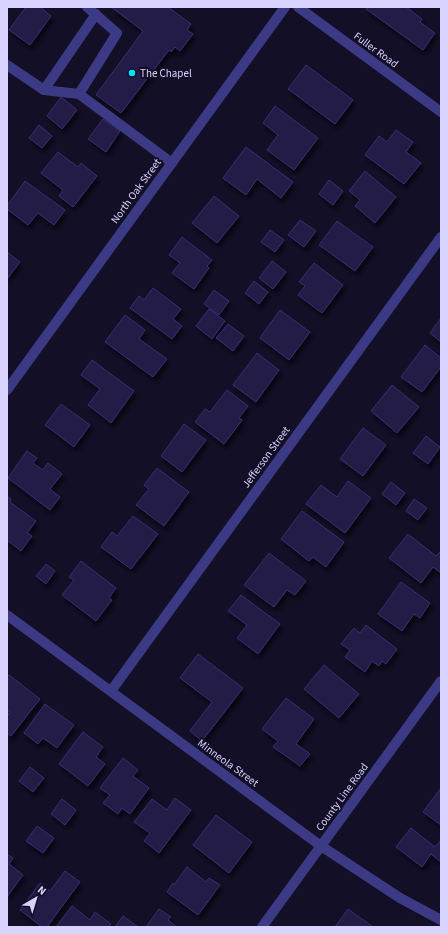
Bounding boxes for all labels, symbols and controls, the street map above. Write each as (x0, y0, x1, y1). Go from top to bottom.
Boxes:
street label: Fuller Road (351, 29, 401, 71)
place label: The Chapel (140, 66, 192, 81)
marker: The Chapel (127, 68, 137, 78)
street label: North Oak Street (107, 155, 165, 226)
street label: Jefferson Street (239, 423, 294, 491)
street label: Minneola Street (194, 736, 262, 790)
street label: County Line Road (312, 760, 372, 834)
north arrow (16, 878, 56, 918)
text: N (34, 882, 49, 899)

